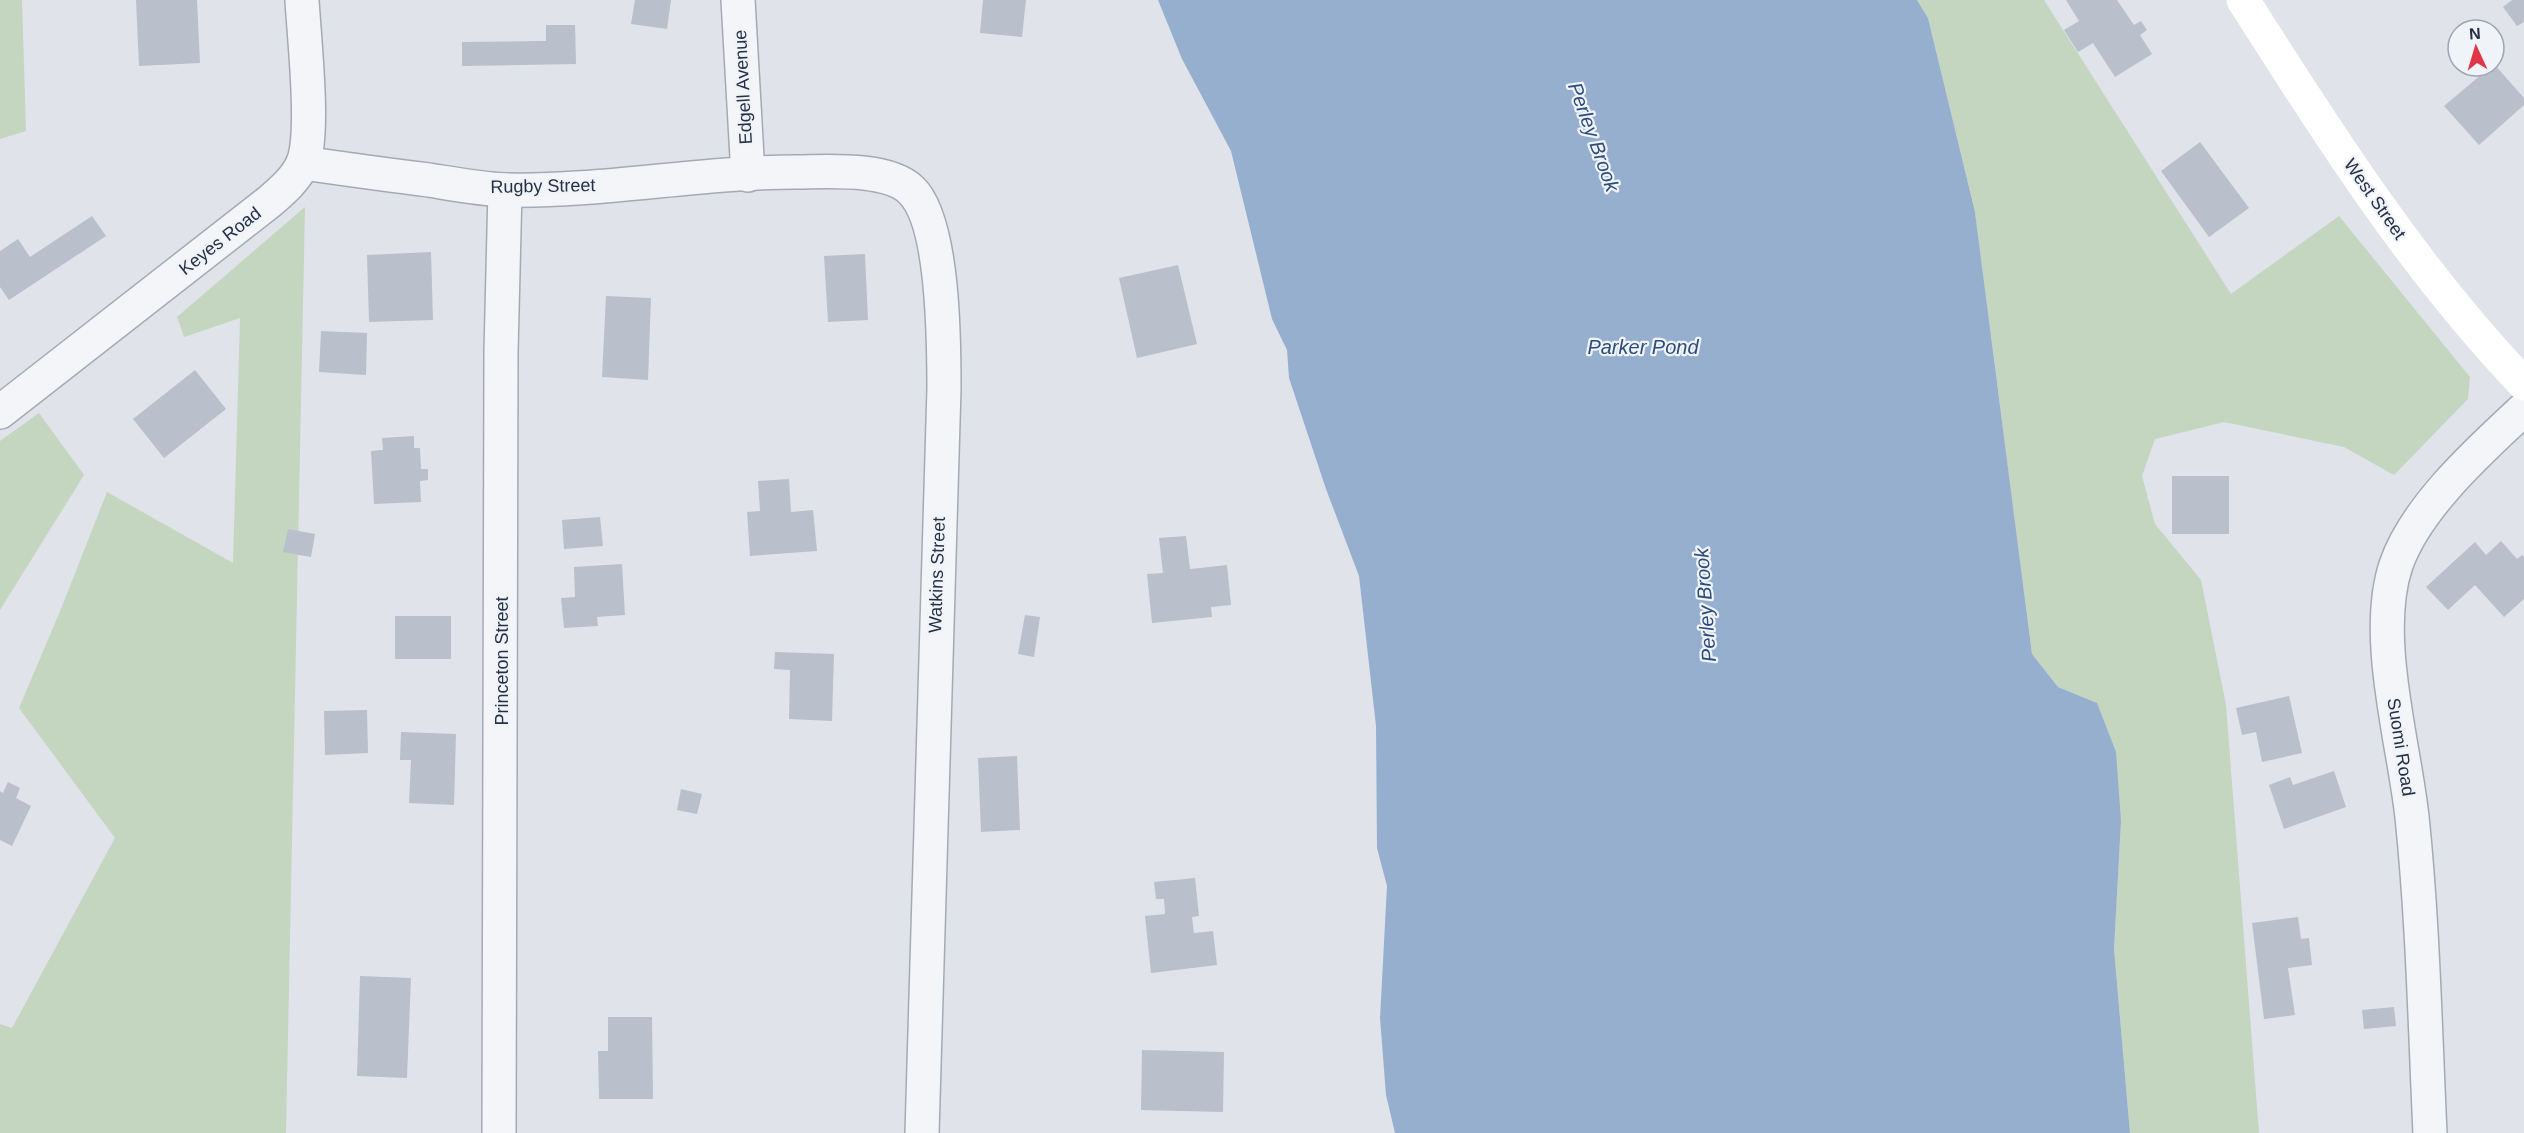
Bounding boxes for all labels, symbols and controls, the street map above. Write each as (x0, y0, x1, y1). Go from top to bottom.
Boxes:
north arrow (2446, 18, 2506, 78)
text: N (2469, 25, 2481, 42)
street label: Edgell Avenue (730, 29, 756, 145)
water label: Perley Brook (1564, 79, 1624, 195)
street label: West Street (2340, 155, 2410, 243)
street label: Rugby Street (490, 175, 596, 197)
street label: Keyes Road (175, 203, 265, 279)
water label: Parker Pond (1587, 336, 1699, 358)
street label: Watkins Street (925, 516, 949, 634)
water label: Perley Brook (1690, 546, 1720, 663)
street label: Princeton Street (492, 596, 512, 726)
street label: Suomi Road (2383, 697, 2419, 797)

